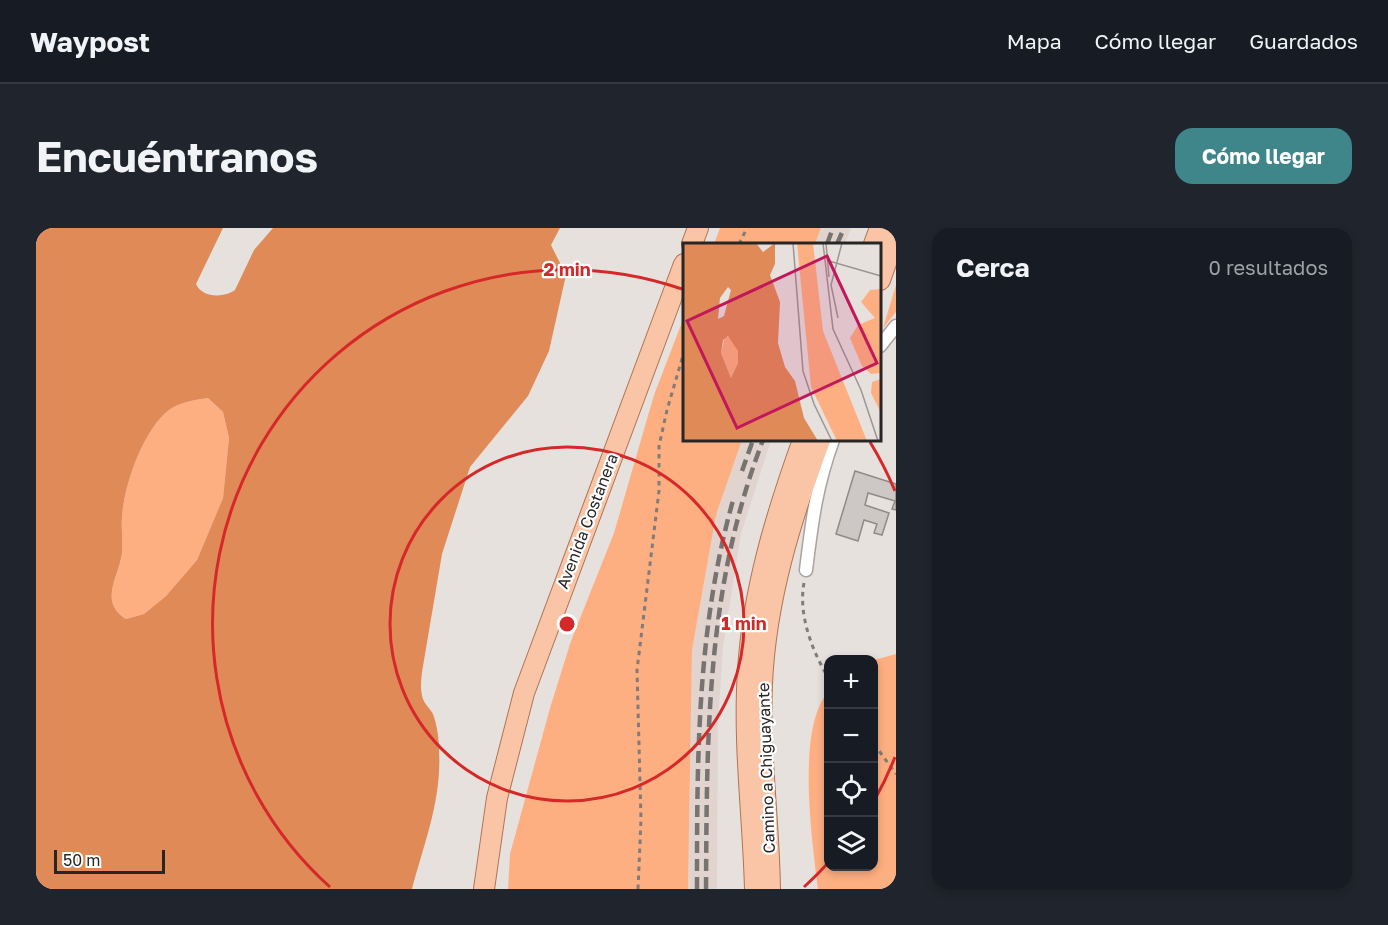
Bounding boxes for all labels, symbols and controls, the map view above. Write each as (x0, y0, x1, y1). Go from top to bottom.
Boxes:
text: Waypost (30, 25, 150, 58)
text: Mapa (1007, 28, 1062, 54)
text: Cómo llegar (1095, 28, 1216, 54)
text: Guardados (1249, 28, 1358, 54)
button: Cómo llegar (1175, 128, 1352, 184)
text: Encuéntranos (36, 131, 318, 181)
inset map (683, 243, 881, 441)
text: Cerca (956, 252, 1030, 283)
text: 0 resultados (1209, 255, 1328, 279)
text: 2 min (543, 258, 591, 280)
street label: Avenida Costanera (552, 451, 622, 591)
text: 1 min (721, 612, 767, 634)
centre of rings (557, 614, 577, 634)
map controls (824, 655, 878, 871)
button: + (824, 655, 878, 709)
street label: Camino a Chiguayante (753, 682, 779, 854)
button: − (824, 709, 878, 763)
button: locate (824, 763, 878, 817)
button: layers (824, 817, 878, 871)
scale bar (54, 847, 165, 874)
text: 50 m (63, 850, 100, 870)

